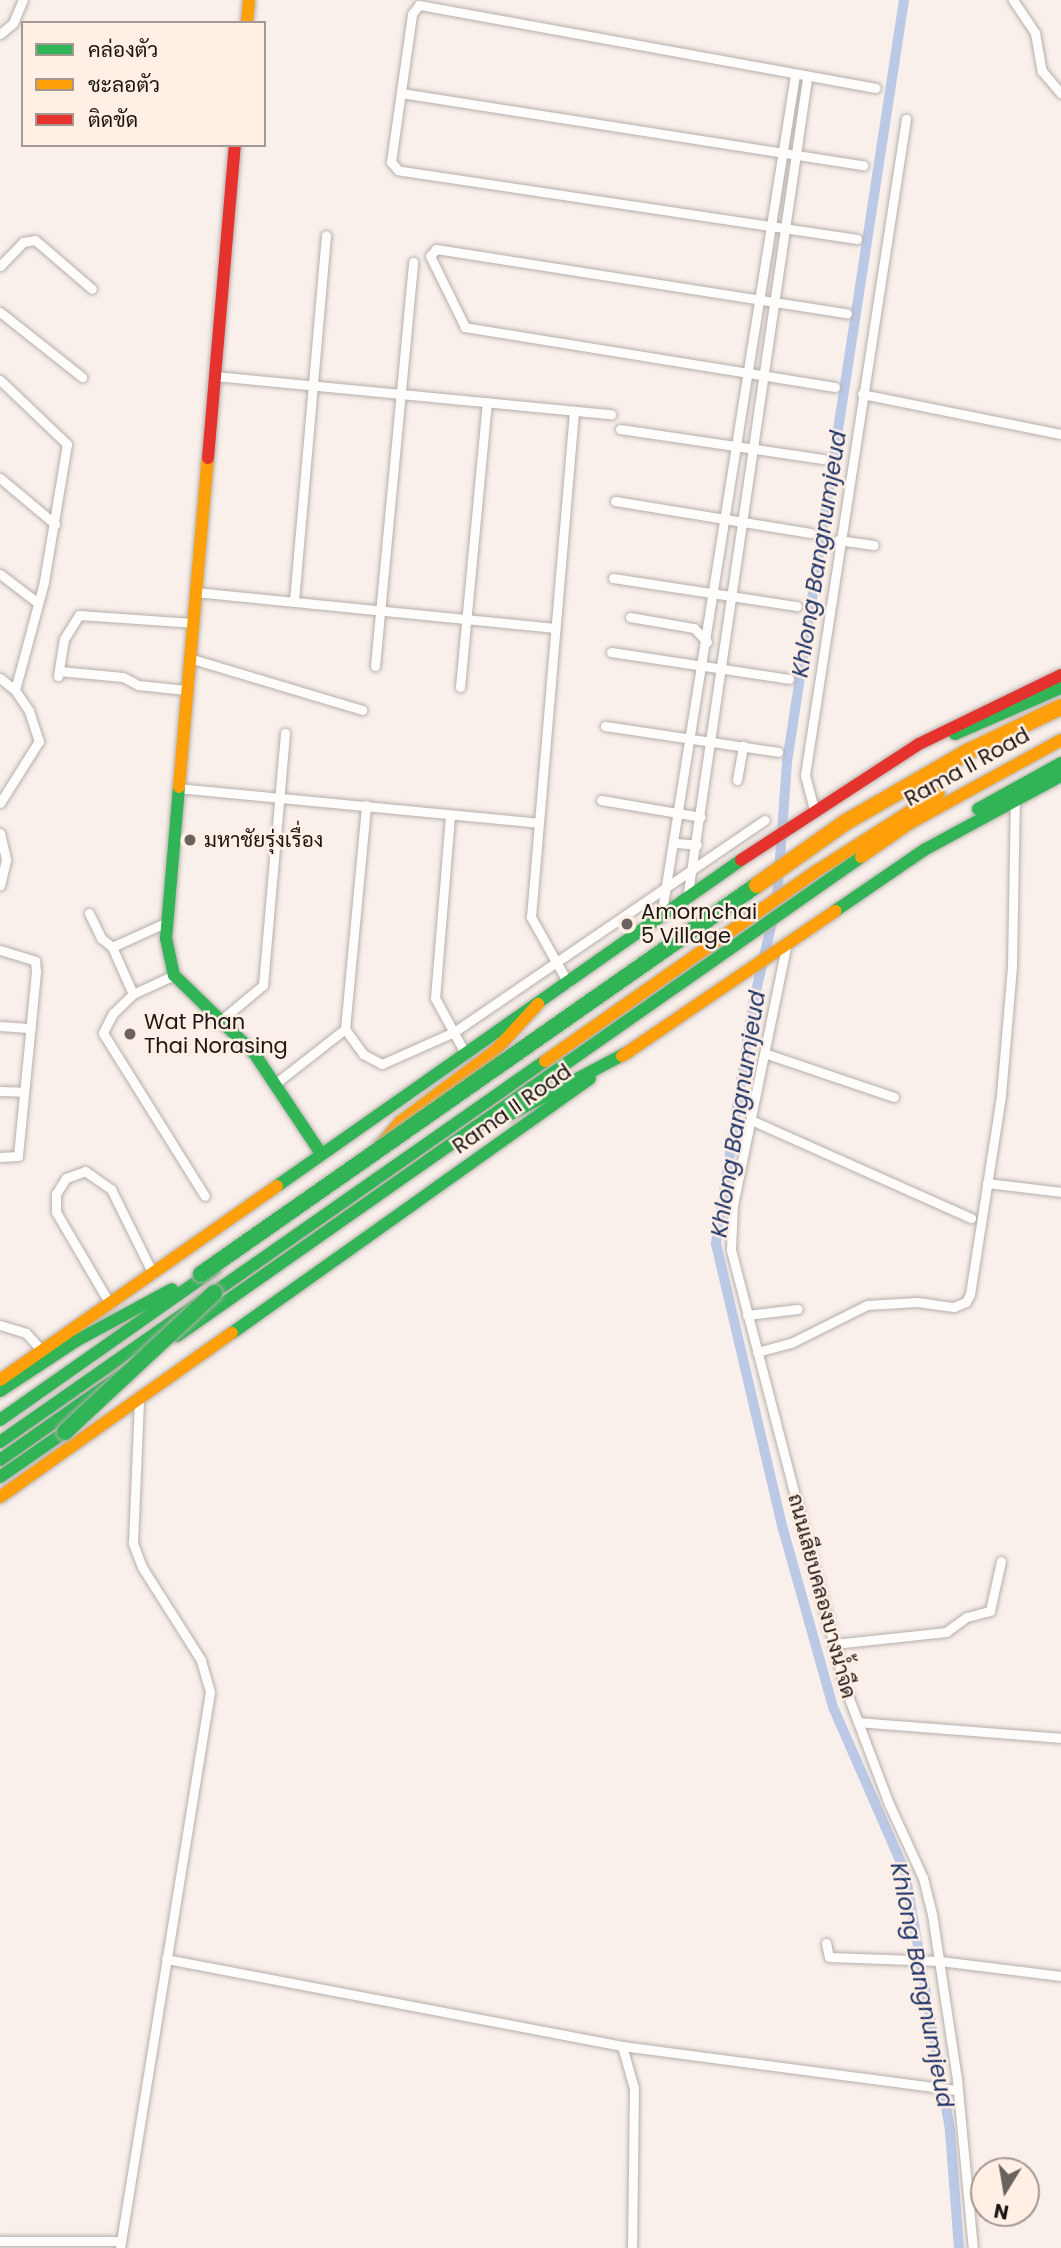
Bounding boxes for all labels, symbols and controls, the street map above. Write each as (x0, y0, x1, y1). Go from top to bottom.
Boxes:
legend (21, 21, 266, 147)
text: คล่องตัว (88, 35, 158, 64)
text: ชะลอตัว (88, 70, 160, 99)
text: ติดขัด (88, 105, 138, 134)
water label: Khlong Bangnumjeud (786, 429, 852, 679)
street label: Rama II Road (900, 722, 1034, 812)
place label: มหาชัยรุ่งเรื่อง (204, 827, 323, 853)
marker: มหาชัยรุ่งเรื่อง (182, 832, 198, 848)
place label: Amornchai 5 Village (641, 899, 757, 949)
marker: Amornchai 5 Village (619, 916, 635, 932)
water label: Khlong Bangnumjeud (705, 989, 771, 1239)
place label: Wat Phan Thai Norasing (144, 1009, 288, 1059)
marker: Wat Phan Thai Norasing (122, 1026, 138, 1042)
street label: Rama II Road (448, 1059, 576, 1159)
street label: ถนนเลียบคลองบางน้ำจืด (783, 1491, 861, 1701)
water label: Khlong Bangnumjeud (885, 1860, 959, 2110)
north arrow (970, 2157, 1040, 2227)
text: N (992, 2197, 1011, 2226)

